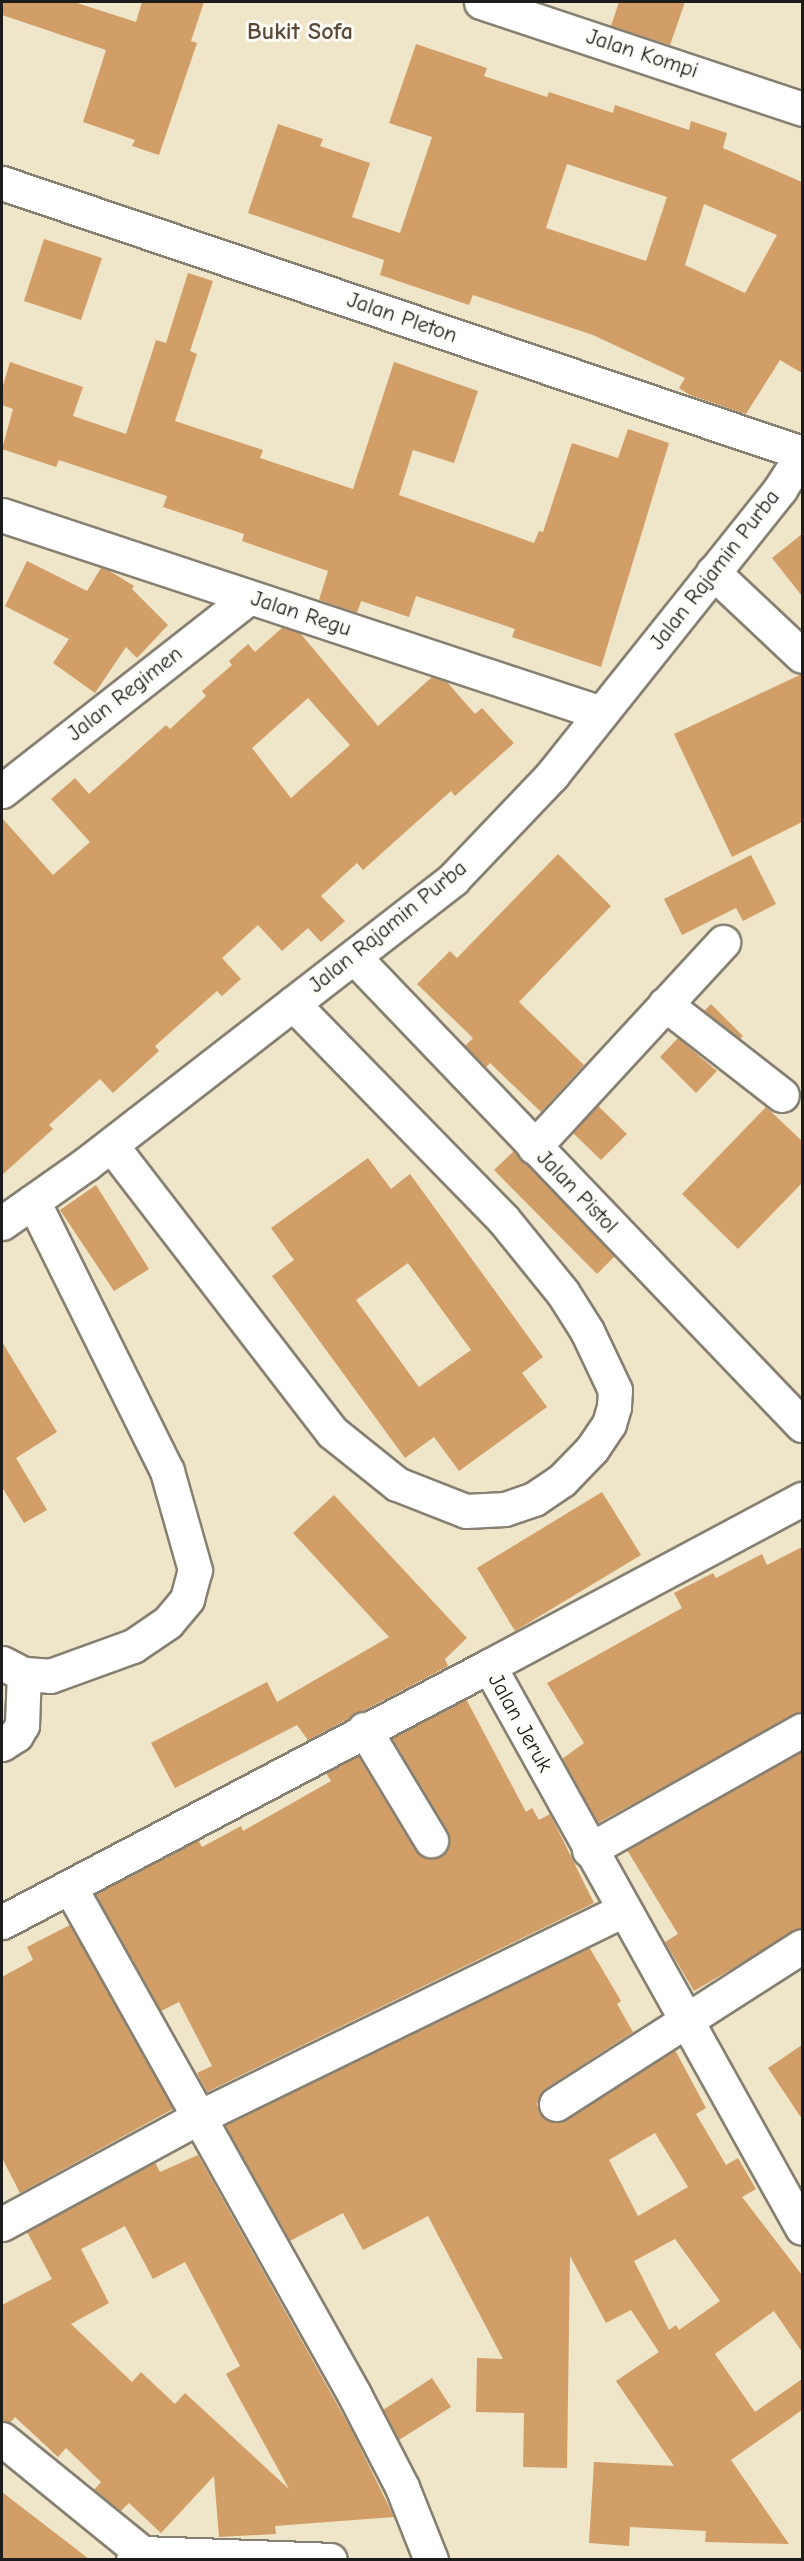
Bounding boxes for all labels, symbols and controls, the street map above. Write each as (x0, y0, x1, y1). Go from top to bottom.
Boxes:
district label: Bukit Sofa (247, 18, 353, 46)
street label: Jalan Kompi (583, 24, 701, 84)
street label: Jalan Pleton (343, 287, 461, 349)
street label: Jalan Rajamin Purba (644, 485, 786, 655)
street label: Jalan Regu (248, 585, 354, 643)
street label: Jalan Regimen (62, 641, 188, 747)
street label: Jalan Rajamin Purba (304, 855, 472, 999)
street label: Jalan Pistol (531, 1145, 623, 1239)
street label: Jalan Jeruk (482, 1669, 558, 1777)

